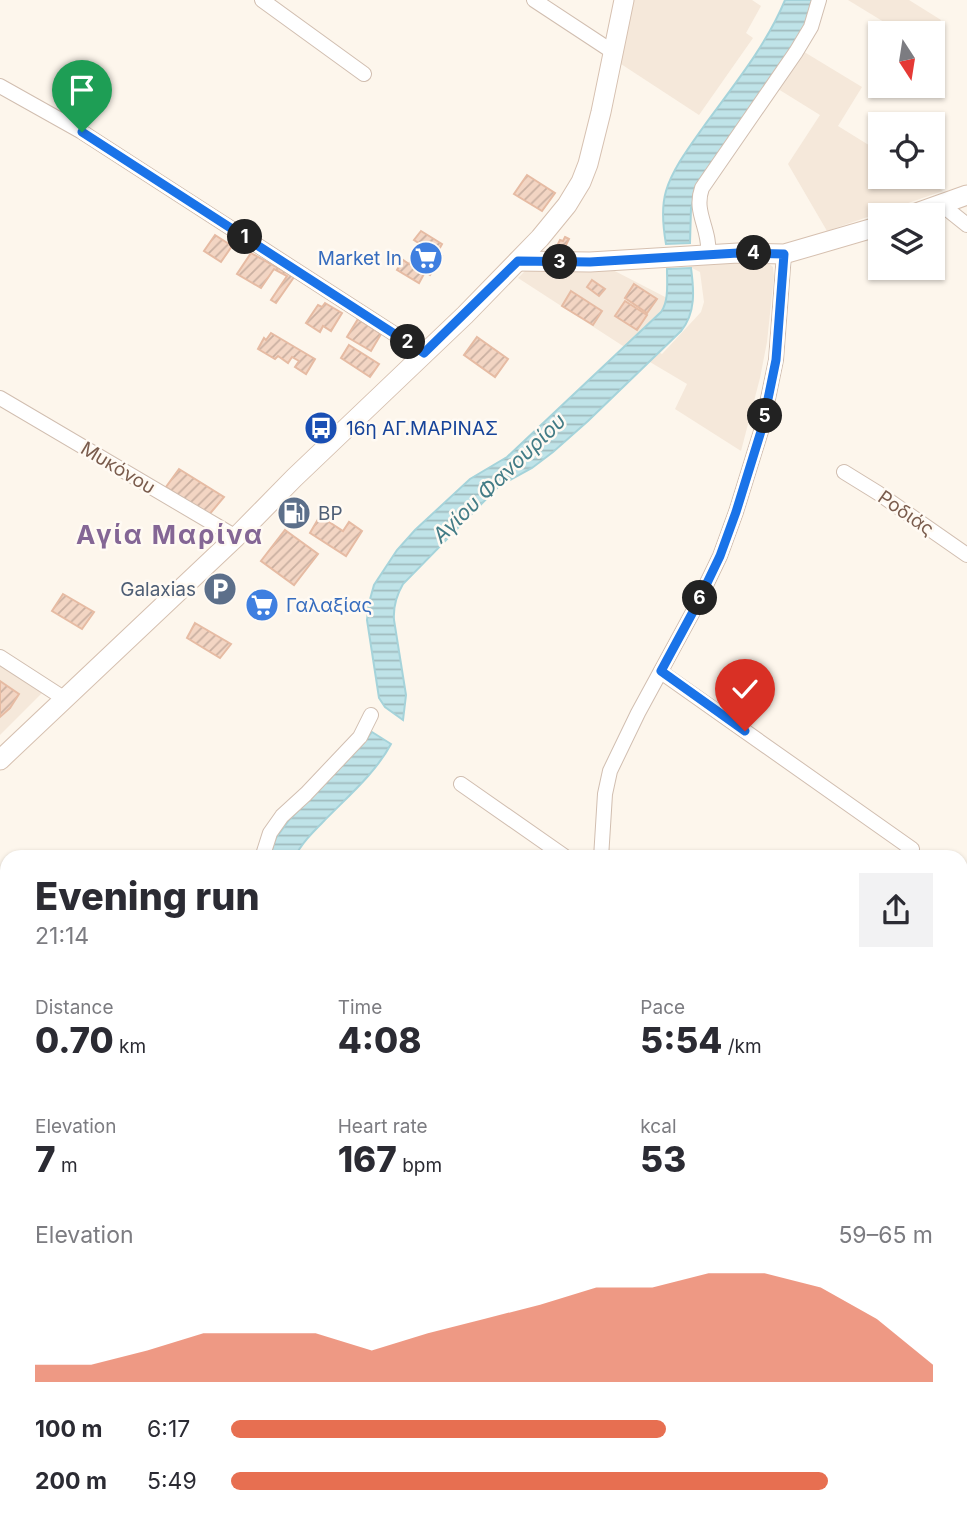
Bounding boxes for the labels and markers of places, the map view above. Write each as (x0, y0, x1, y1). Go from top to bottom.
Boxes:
pin (52, 60, 112, 132)
pin: 1 (228, 219, 262, 254)
pin: 4 (736, 236, 772, 270)
supermarket icon: Market In (407, 239, 445, 277)
pin: 3 (542, 244, 578, 280)
place label: Market In (318, 247, 402, 270)
pin: 2 (390, 324, 426, 360)
pin: 5 (748, 398, 782, 434)
bus stop icon: 16η ΑΓ.ΜΑΡΙΝΑΣ (302, 409, 340, 447)
place label: 16η ΑΓ.ΜΑΡΙΝΑΣ (346, 417, 498, 440)
fuel station icon: BP (275, 494, 313, 532)
place label: BP (318, 502, 343, 525)
parking icon: Galaxias (201, 570, 239, 608)
place label: Galaxias (120, 578, 196, 601)
pin: 6 (682, 580, 718, 616)
supermarket icon: Γαλαξίας (243, 586, 281, 624)
place label: Γαλαξίας (286, 594, 372, 617)
pin (715, 659, 775, 731)

